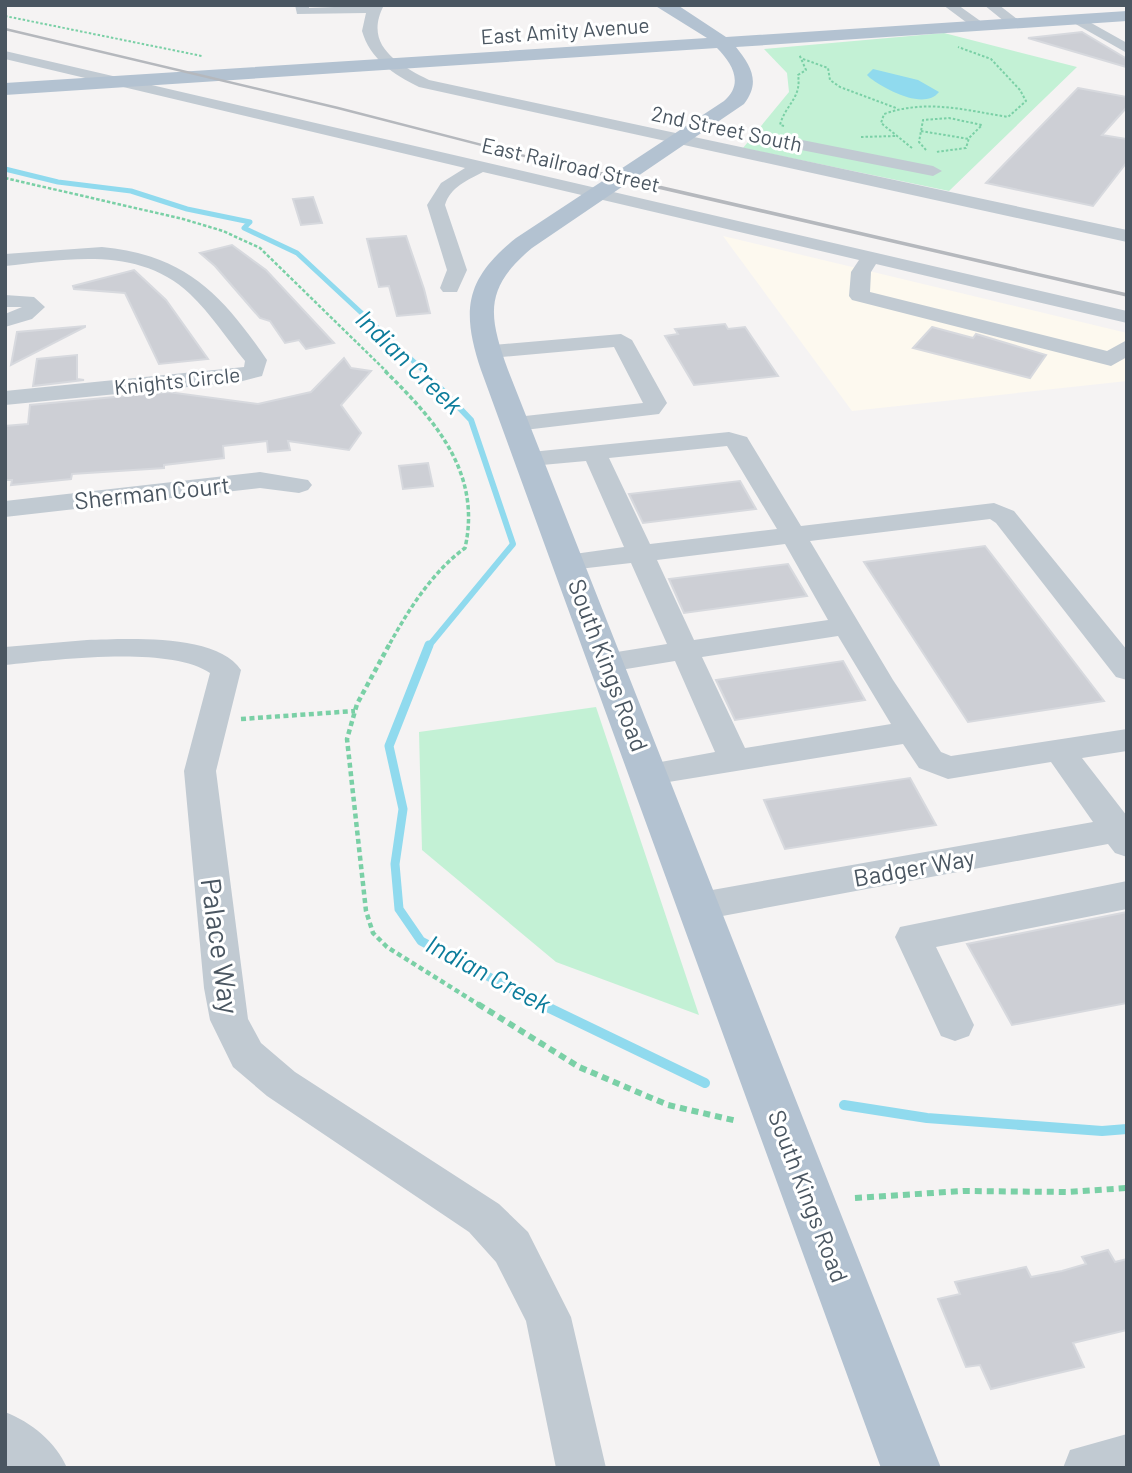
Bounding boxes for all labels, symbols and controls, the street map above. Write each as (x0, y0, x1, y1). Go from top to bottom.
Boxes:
street label: East Amity Avenue (480, 12, 650, 48)
street label: 2nd Street South (649, 100, 805, 156)
street label: East Railroad Street (480, 131, 662, 197)
water label: Indian Creek (350, 302, 470, 420)
street label: Knights Circle (113, 361, 241, 399)
street label: Sherman Court (73, 469, 231, 515)
street label: South Kings Road (563, 575, 655, 755)
street label: Badger Way (851, 842, 977, 892)
street label: Palace Way (195, 876, 247, 1016)
water label: Indian Creek (421, 927, 557, 1019)
street label: South Kings Road (763, 1106, 855, 1286)

